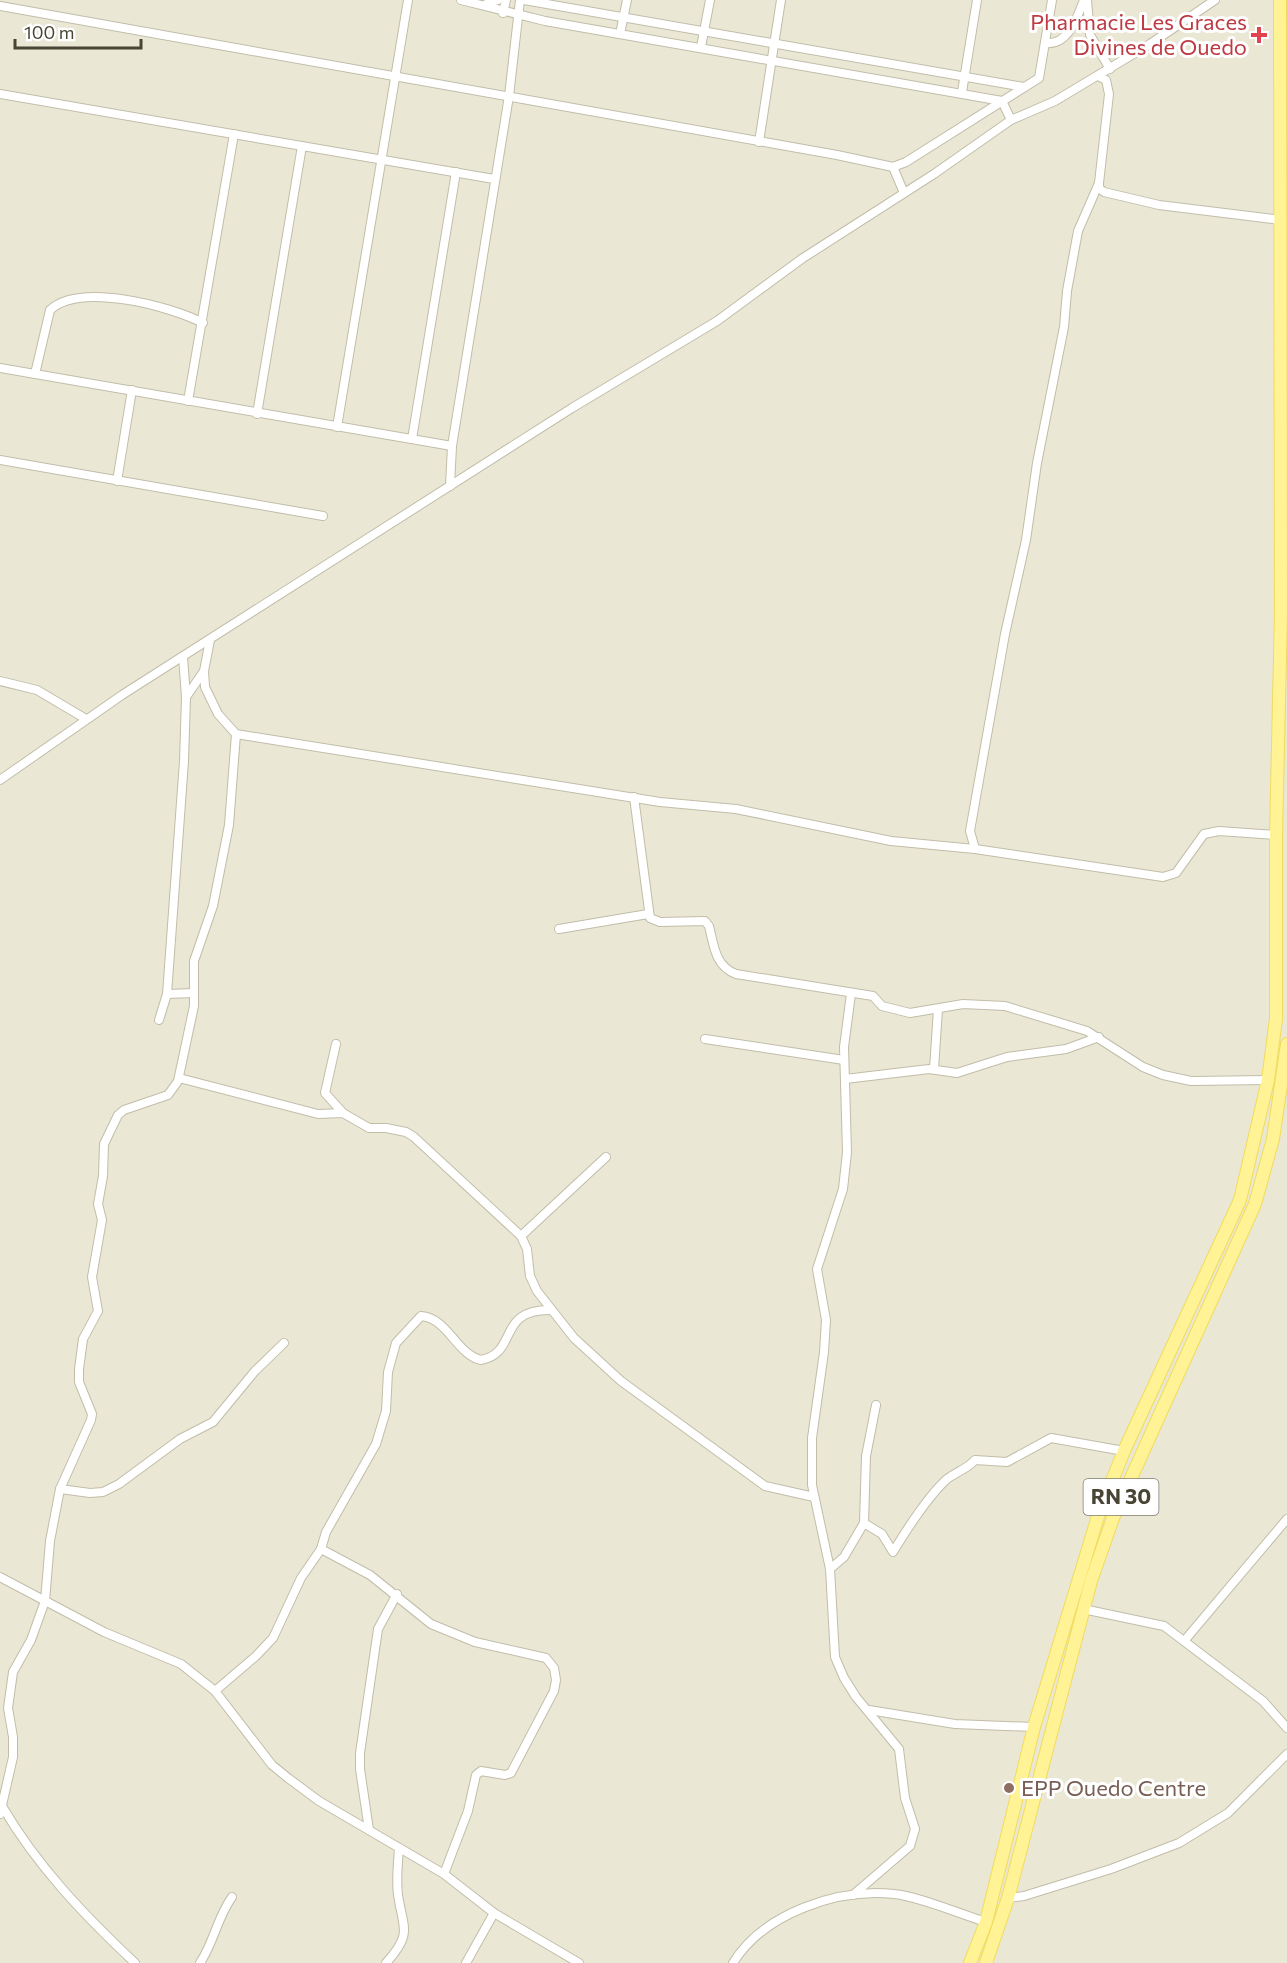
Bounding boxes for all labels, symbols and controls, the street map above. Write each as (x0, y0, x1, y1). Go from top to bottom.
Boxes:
place label: Pharmacie Les Graces Divines de Ouedo (1030, 8, 1247, 60)
scale bar (15, 12, 141, 50)
text: 100 m (24, 21, 74, 43)
marker: Pharmacie Les Graces Divines de Ouedo (1252, 28, 1266, 42)
road number: RN 30 (1084, 1479, 1158, 1515)
place label: EPP Ouedo Centre (1021, 1774, 1206, 1801)
marker: EPP Ouedo Centre (1002, 1781, 1016, 1795)

